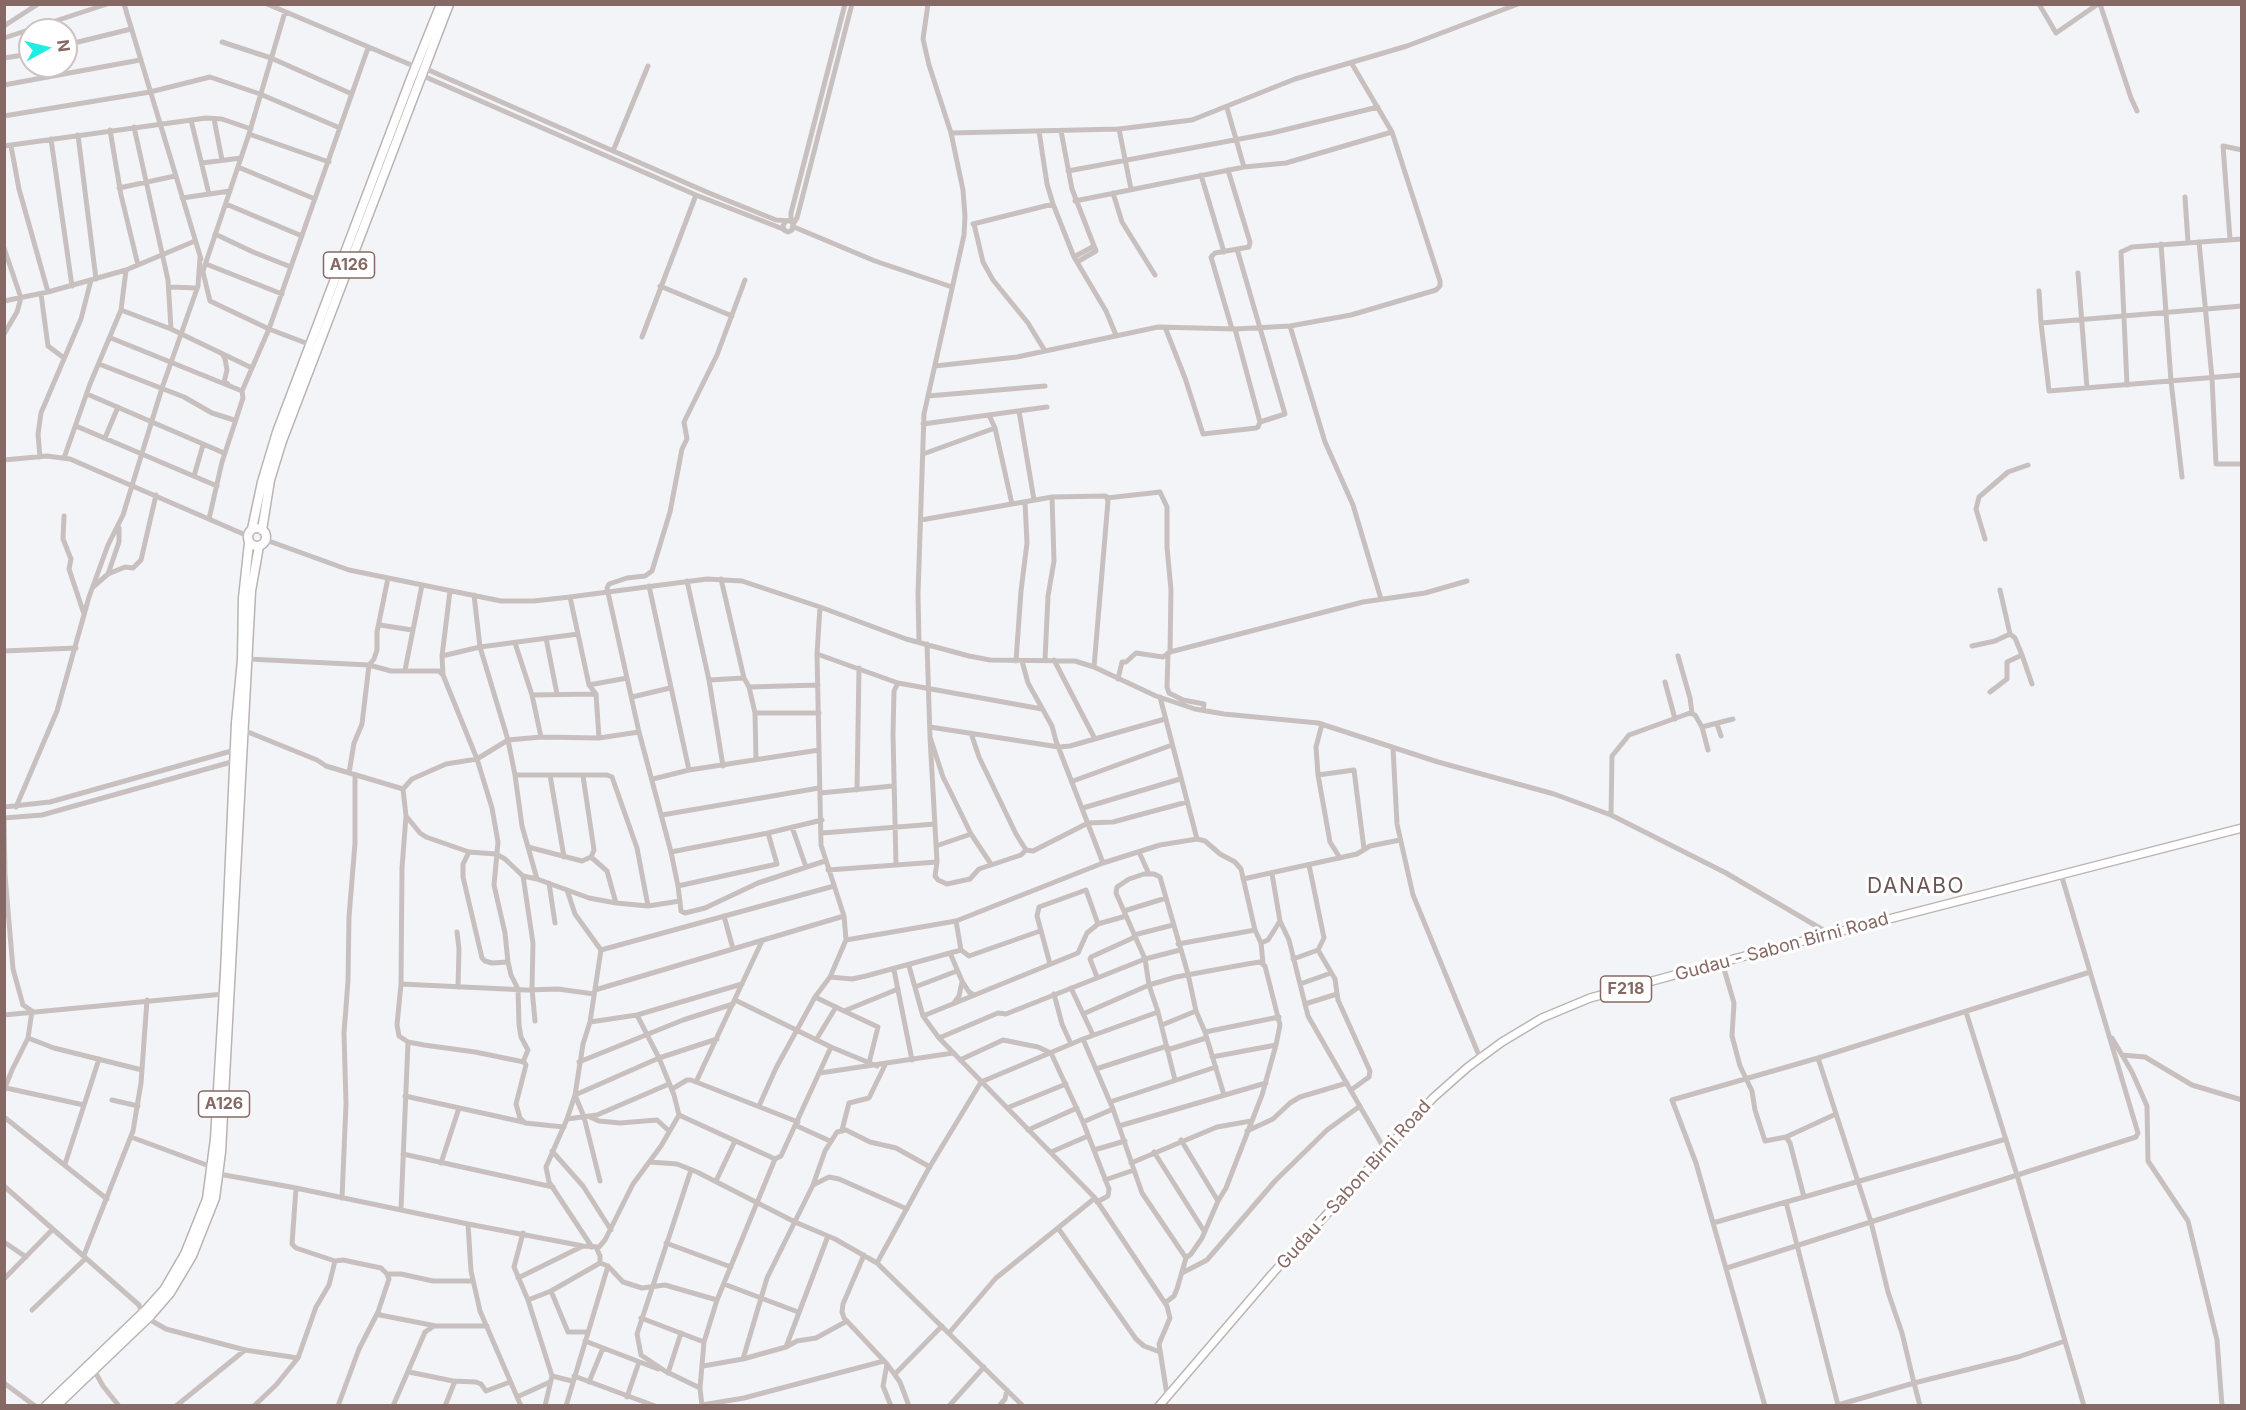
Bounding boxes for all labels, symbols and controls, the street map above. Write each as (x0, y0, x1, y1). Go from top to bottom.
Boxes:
north arrow (18, 18, 78, 78)
text: N (53, 38, 75, 53)
road number: A126 (324, 252, 374, 278)
district label: DANABO (1867, 874, 1965, 900)
street label: Gudau - Sabon Birni Road (1673, 908, 1891, 986)
road number: F218 (1600, 976, 1652, 1002)
road number: A126 (198, 1091, 250, 1117)
street label: Gudau - Sabon Birni Road (1272, 1096, 1436, 1274)

